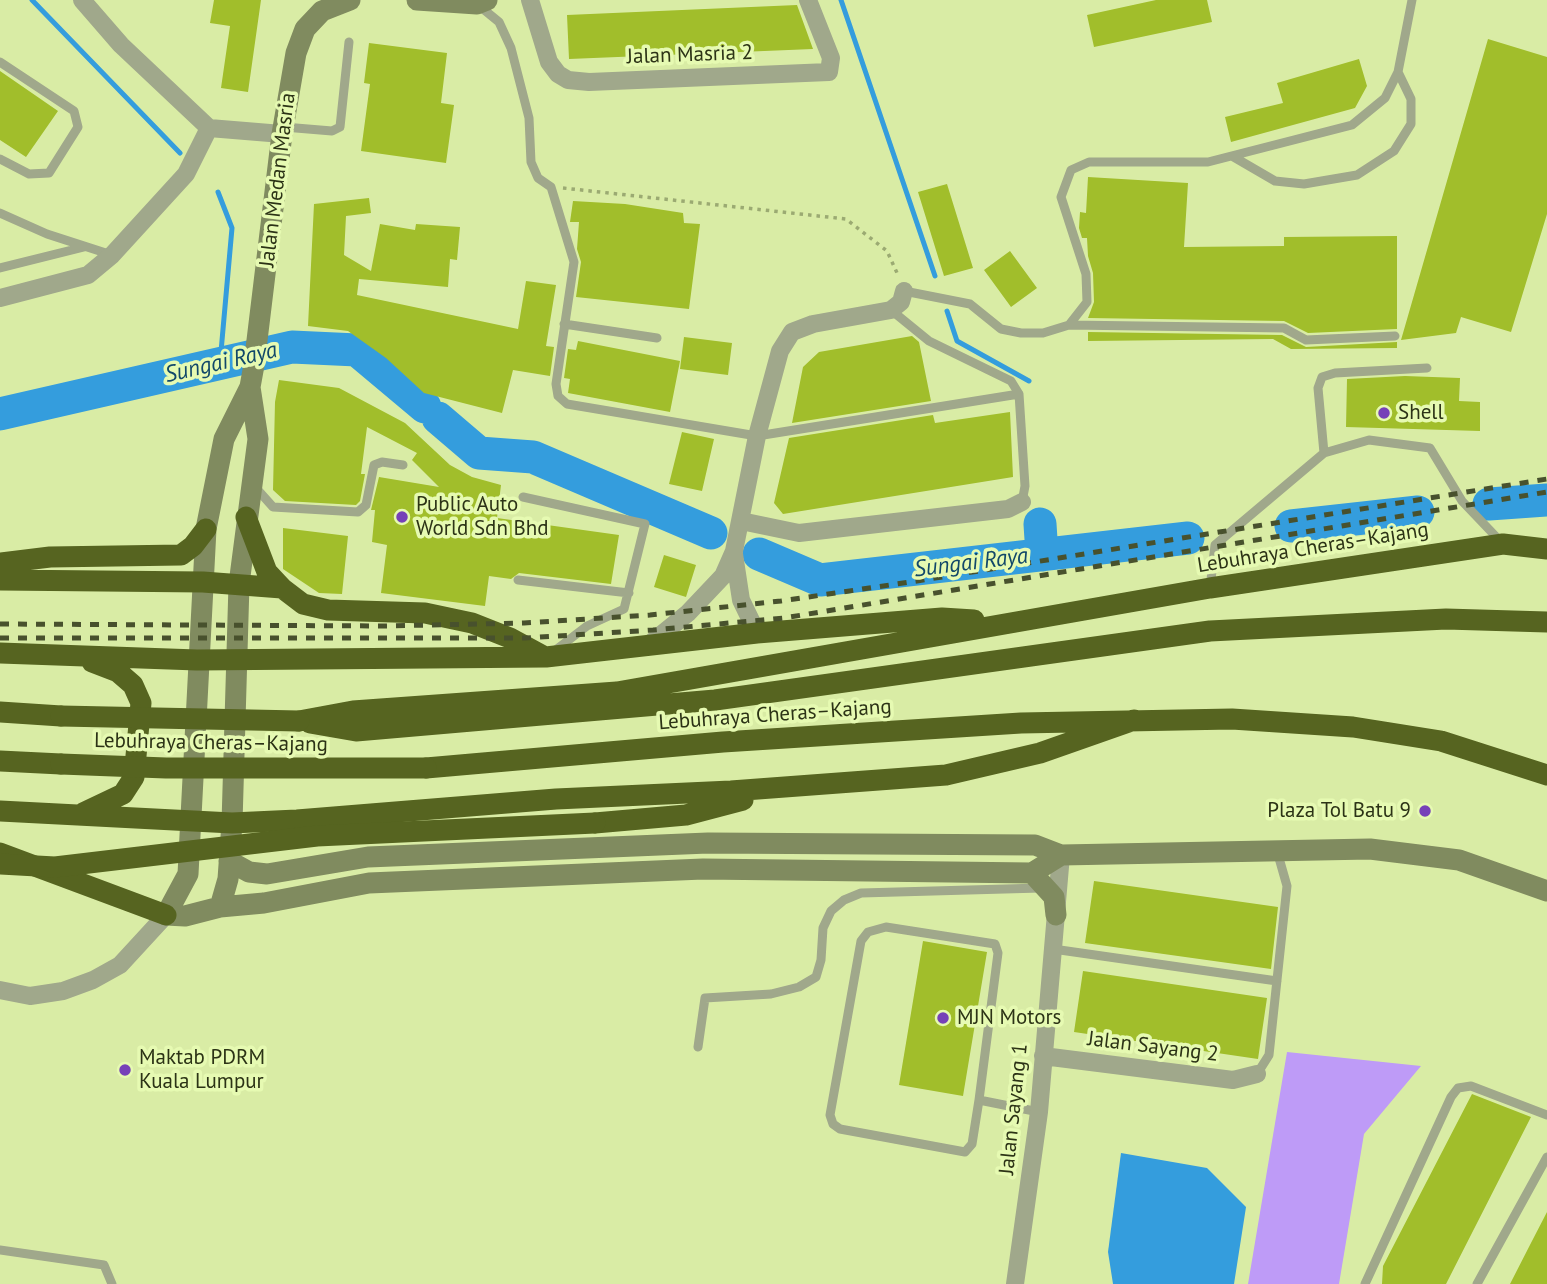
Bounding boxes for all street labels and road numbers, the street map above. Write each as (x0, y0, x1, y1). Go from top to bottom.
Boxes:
street label: Jalan Masria 2 (626, 40, 754, 70)
street label: Jalan Medan Masria (255, 91, 301, 269)
street label: Lebuhraya Cheras–Kajang (1196, 517, 1430, 579)
street label: Lebuhraya Cheras–Kajang (658, 694, 892, 736)
street label: Lebuhraya Cheras–Kajang (94, 728, 328, 758)
street label: Jalan Sayang 2 (1086, 1026, 1220, 1068)
street label: Jalan Sayang 1 (995, 1042, 1033, 1176)

